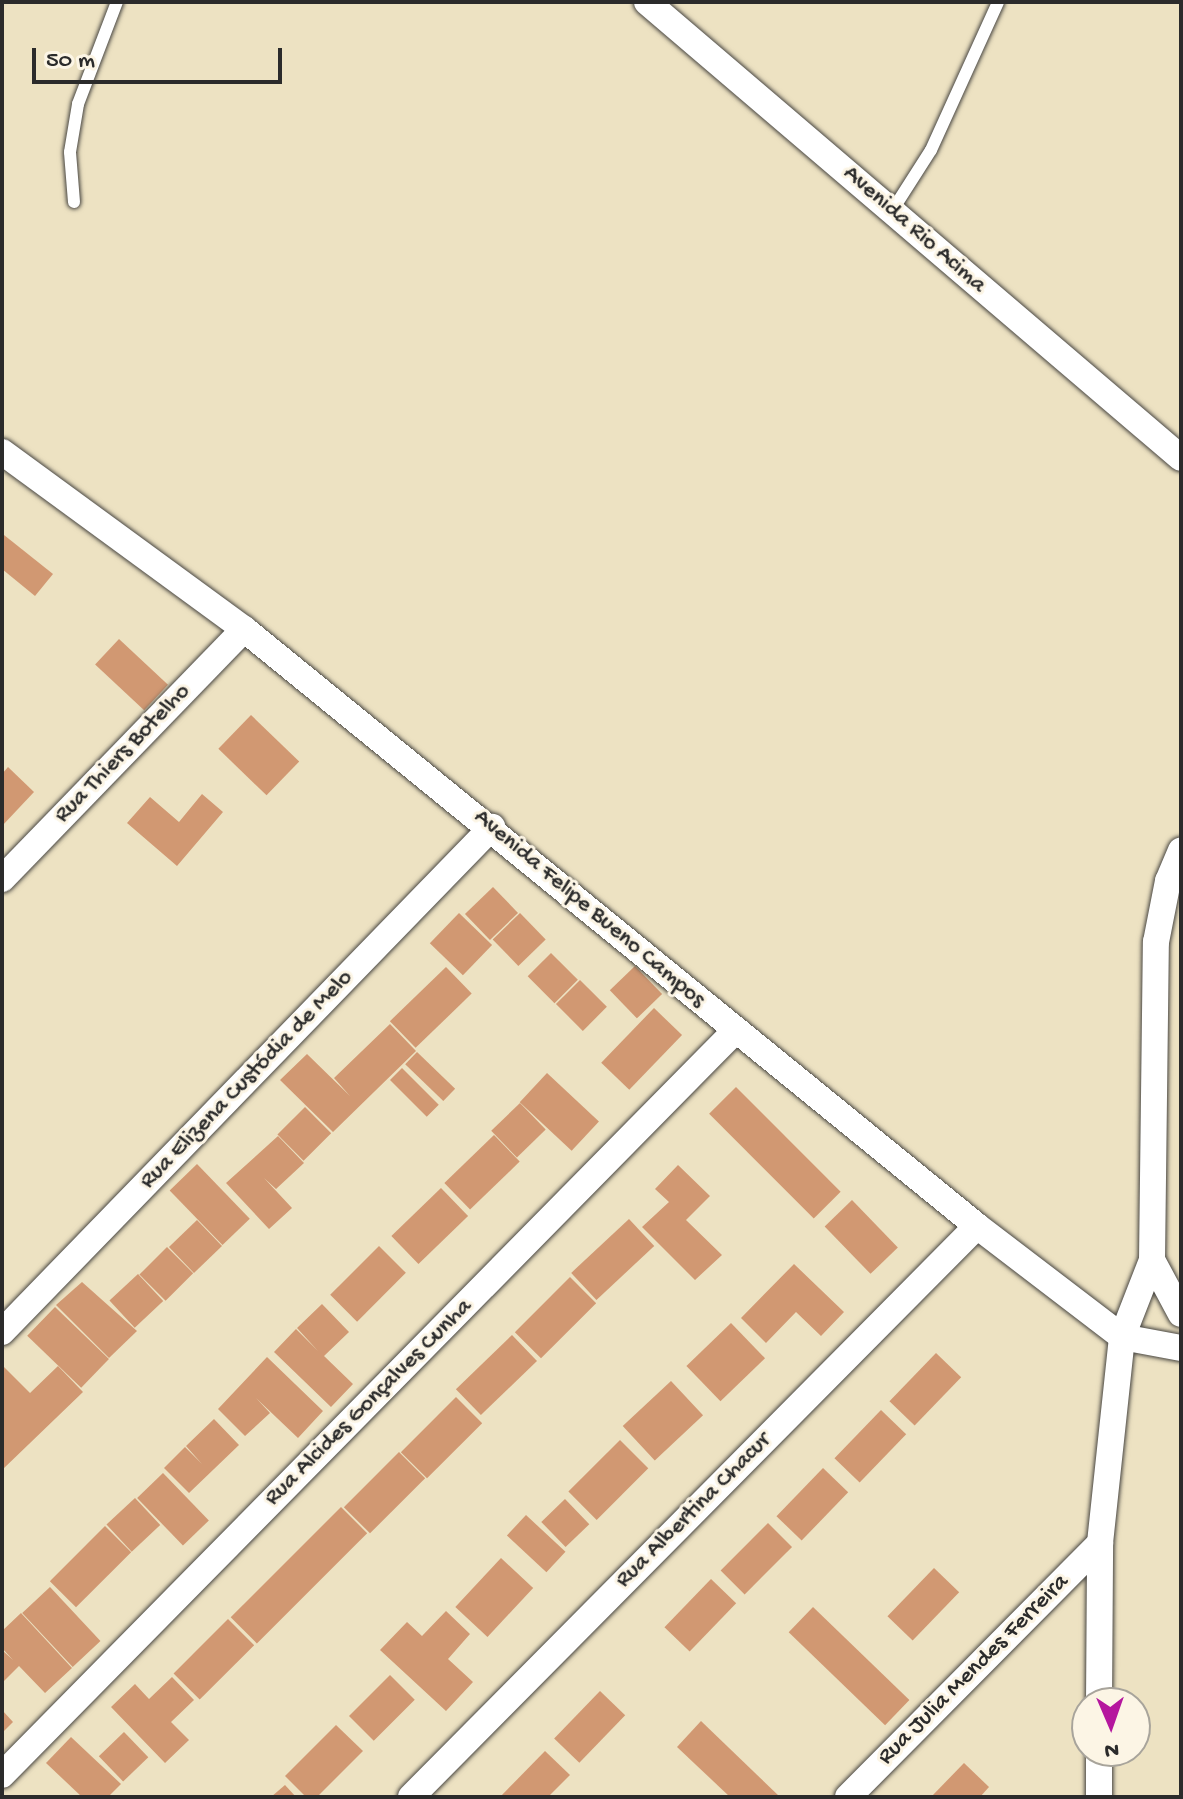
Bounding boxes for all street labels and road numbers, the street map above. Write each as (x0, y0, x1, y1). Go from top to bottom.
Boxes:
street label: Avenida Rio Acima (836, 160, 992, 300)
street label: Rua Thiers Botelho (49, 678, 197, 830)
street label: Avenida Felipe Bueno Campos (467, 804, 711, 1014)
street label: Rua Elizena Custódia de Melo (134, 964, 360, 1196)
street label: Rua Alcides Gonçalves Cunha (259, 1293, 479, 1513)
street label: Rua Albertina Chacur (610, 1427, 778, 1595)
street label: Rua Julia Mendes Ferreira (872, 1568, 1076, 1772)

